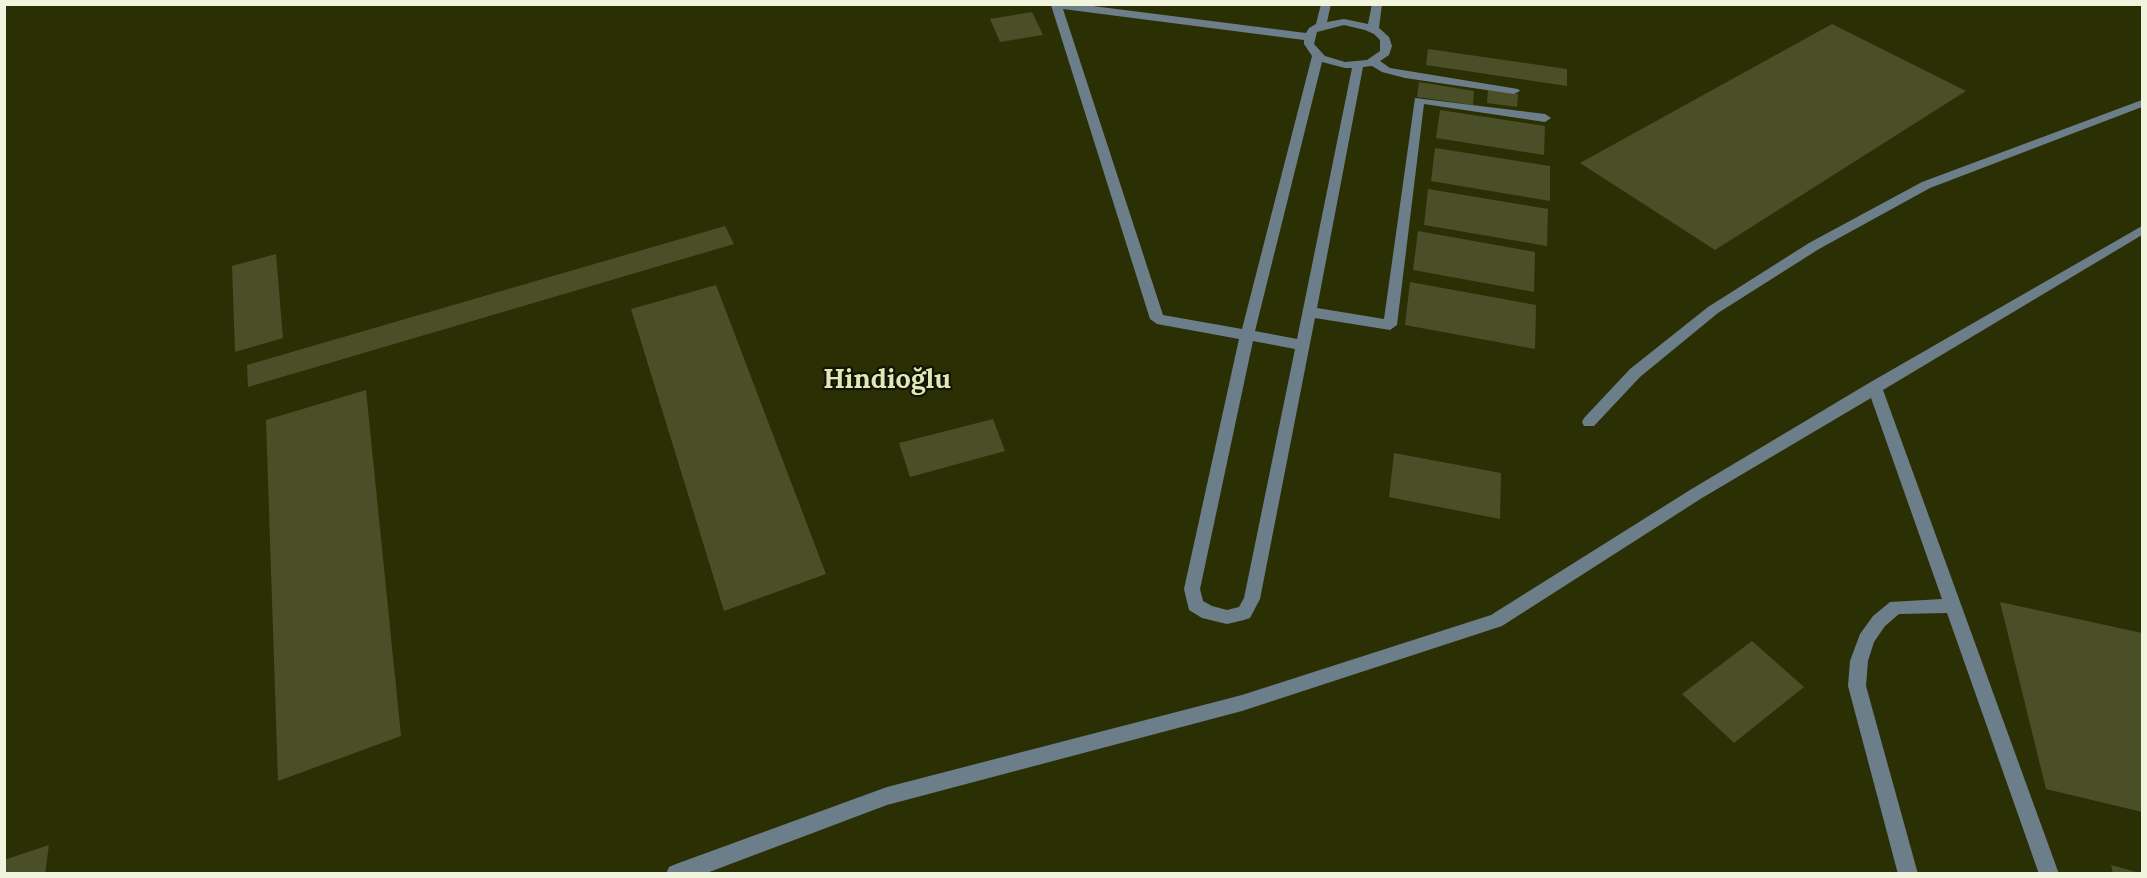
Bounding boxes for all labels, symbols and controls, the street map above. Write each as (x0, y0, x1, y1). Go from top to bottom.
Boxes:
district label: Hindioğlu (823, 364, 951, 396)

